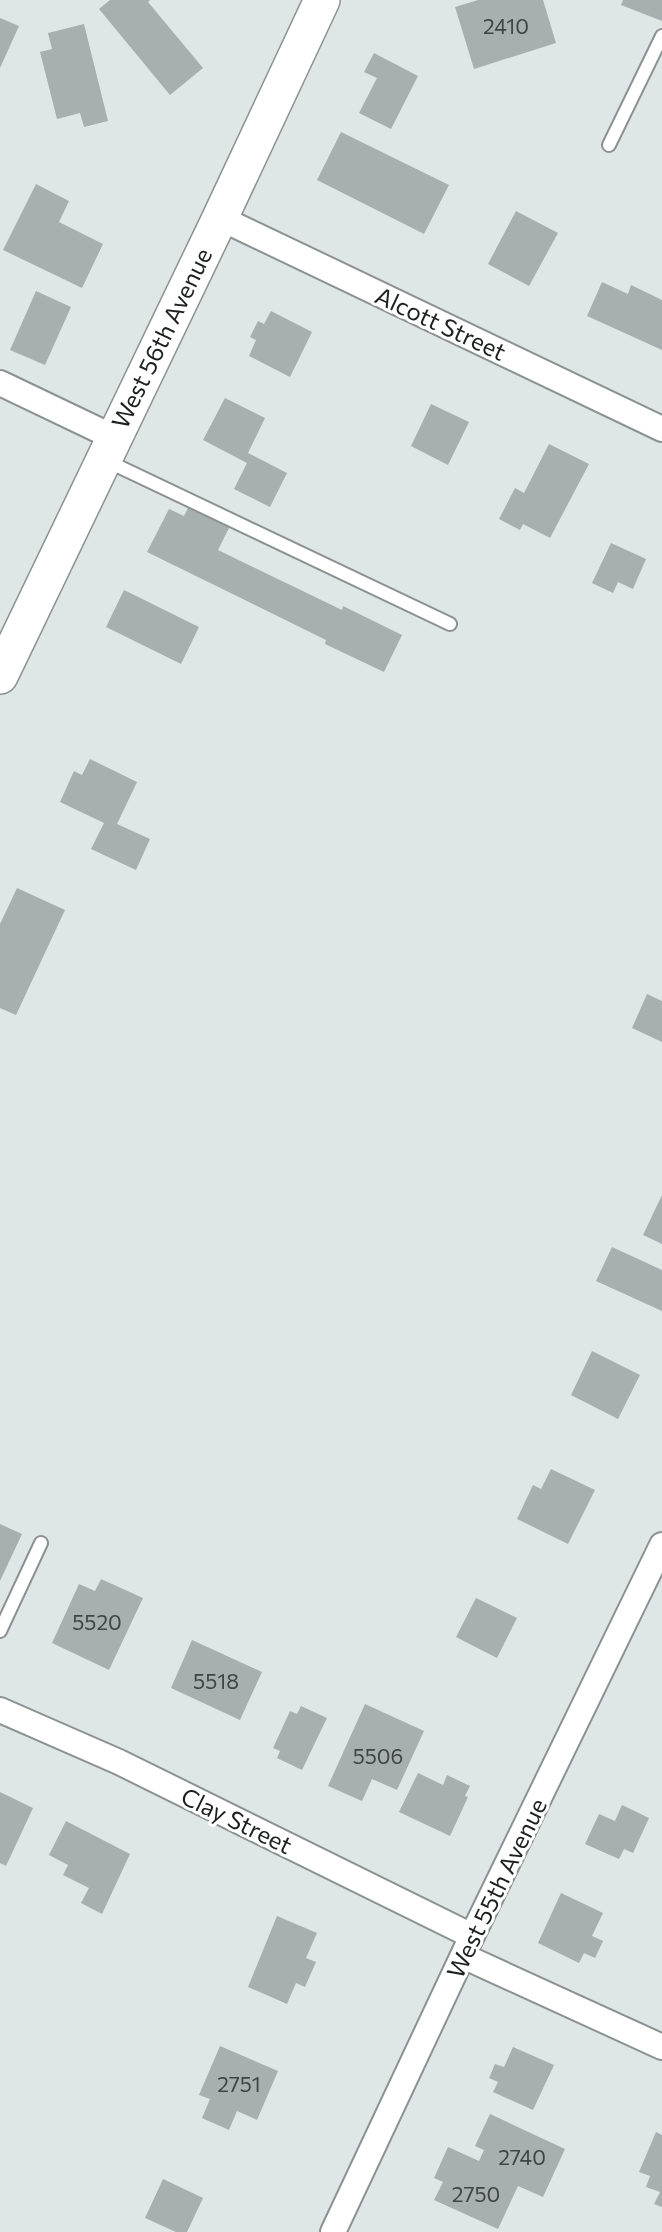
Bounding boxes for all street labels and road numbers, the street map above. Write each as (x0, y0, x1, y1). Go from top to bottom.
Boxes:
street label: West 56th Avenue (105, 243, 217, 433)
street label: Alcott Street (371, 280, 511, 366)
street label: Clay Street (177, 1781, 297, 1859)
street label: West 55th Avenue (440, 1793, 552, 1983)

